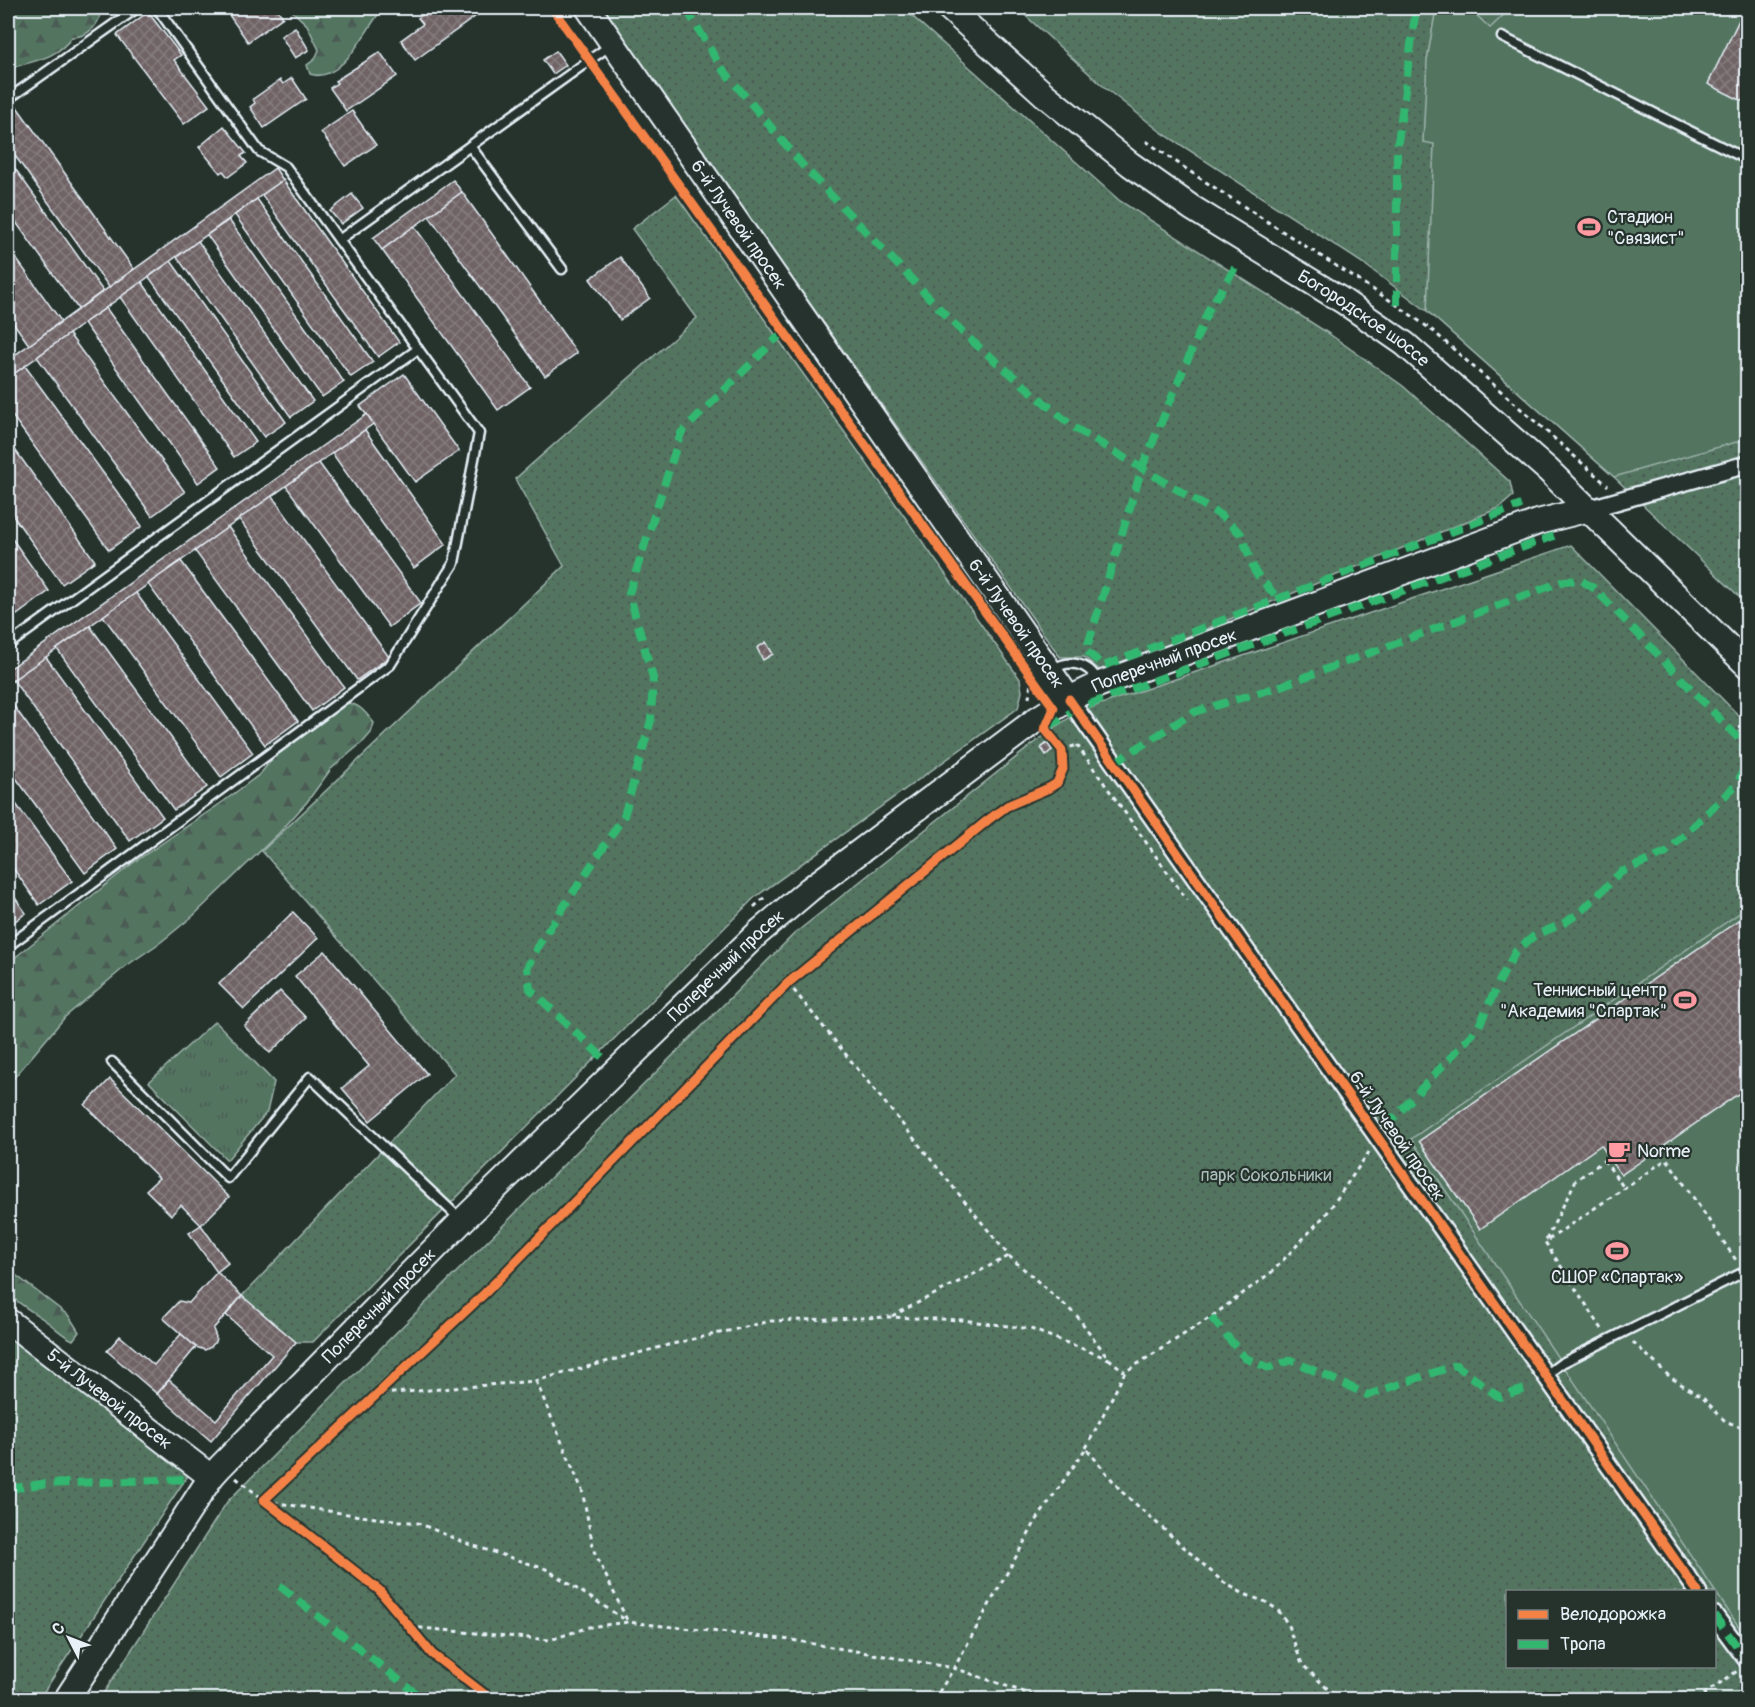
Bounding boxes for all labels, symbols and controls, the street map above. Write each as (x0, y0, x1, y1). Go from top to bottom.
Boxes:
street label: 6-й Лучевой просек (686, 155, 792, 294)
place label: Стадион "Связист" (1607, 206, 1685, 250)
sports icon: Стадион "Связист" (1576, 214, 1602, 240)
street label: Богородское шоссе (1293, 264, 1434, 372)
street label: 6-й Лучевой просек (963, 554, 1070, 693)
street label: Поперечный просек (1088, 623, 1240, 698)
street label: Поперечный просек (663, 904, 789, 1026)
place label: Теннисный центр "Академия "Спартак" (1500, 979, 1667, 1023)
sports icon: Теннисный центр "Академия "Спартак" (1672, 987, 1698, 1013)
street label: 6-й Лучевой просек (1344, 1067, 1450, 1205)
cafe icon: Norme (1606, 1138, 1632, 1164)
place label: Norme (1637, 1140, 1690, 1163)
park label: парк Сокольники (1201, 1164, 1332, 1187)
sports icon: СШОР «Спартак» (1604, 1238, 1630, 1264)
street label: Поперечный просек (317, 1243, 441, 1368)
place label: СШОР «Спартак» (1551, 1266, 1683, 1289)
street label: 5-й Лучевой просек (42, 1344, 177, 1454)
legend (1506, 1590, 1716, 1668)
text: Велодорожка (1560, 1603, 1666, 1626)
north arrow (39, 1608, 99, 1668)
text: С (48, 1618, 69, 1639)
text: Тропа (1560, 1633, 1606, 1656)

